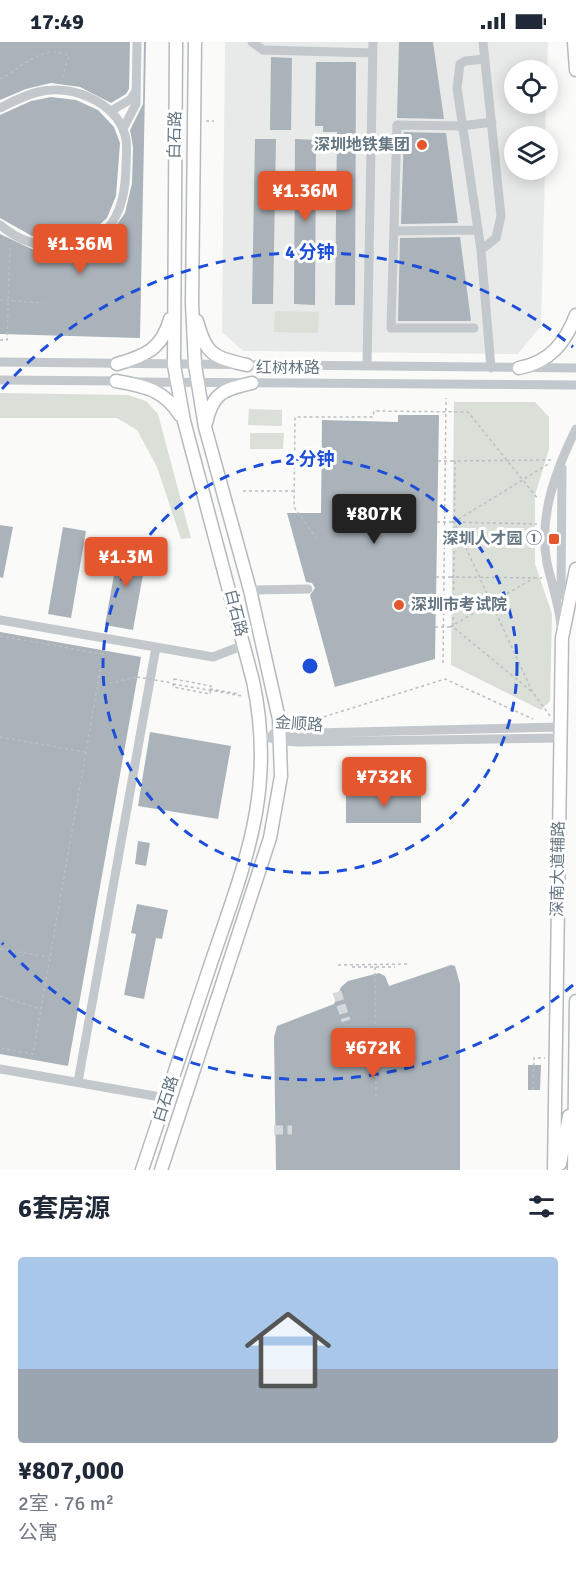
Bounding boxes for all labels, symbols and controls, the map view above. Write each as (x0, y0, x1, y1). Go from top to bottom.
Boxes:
text: 17:49 (30, 8, 84, 35)
map controls (504, 60, 558, 180)
button: locate (504, 60, 558, 114)
street label: 白石路 (165, 111, 185, 159)
button: layers (504, 126, 558, 180)
place label: 深圳地铁集团 (314, 135, 410, 155)
marker: 深圳地铁集团 (415, 138, 429, 152)
pin: ¥1.36M (256, 171, 354, 222)
text: ¥1.36M (272, 178, 338, 203)
pin: ¥1.36M (31, 224, 129, 275)
text: ¥1.36M (47, 231, 113, 256)
text: 4 分钟 (285, 241, 335, 263)
street label: 红树林路 (256, 358, 320, 378)
text: 2 分钟 (285, 448, 335, 470)
pin: ¥807K (332, 494, 416, 545)
text: ¥807K (346, 501, 402, 526)
place label: 深圳人才园 ① (442, 529, 542, 549)
marker: 深圳人才园 ① (547, 532, 561, 546)
pin: ¥1.3M (84, 537, 168, 588)
text: ¥1.3M (99, 544, 153, 569)
street label: 白石路 (220, 587, 252, 639)
place label: 深圳市考试院 (411, 595, 507, 615)
marker: 深圳市考试院 (392, 598, 406, 612)
centre of rings (300, 656, 320, 676)
street label: 金顺路 (274, 712, 324, 736)
pin: ¥732K (342, 757, 426, 808)
text: ¥732K (356, 764, 412, 789)
street label: 深南大道辅路 (547, 821, 569, 917)
pin: ¥672K (331, 1028, 415, 1079)
text: ¥672K (345, 1035, 401, 1060)
street label: 白石路 (149, 1073, 183, 1125)
icon: filters (525, 1190, 558, 1223)
text: 6套房源 (18, 1193, 110, 1225)
icon: home (234, 1296, 342, 1404)
text: ¥807,000 (18, 1455, 124, 1487)
text: 2室 · 76 m² (18, 1491, 114, 1516)
text: 公寓 (18, 1520, 58, 1545)

